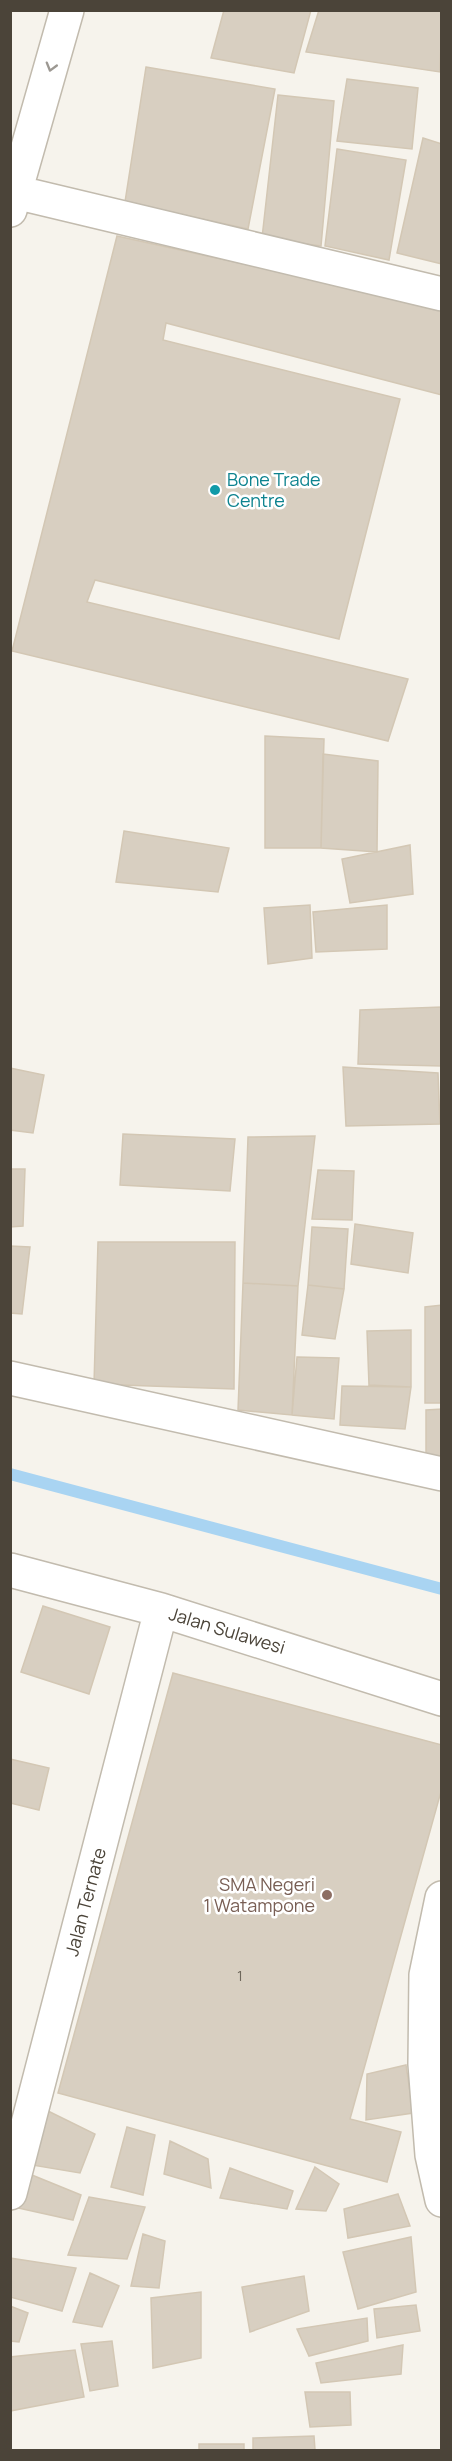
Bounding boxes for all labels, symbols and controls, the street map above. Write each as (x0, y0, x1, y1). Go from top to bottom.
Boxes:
one-way arrow (46, 61, 58, 72)
place label: Bone Trade Centre (227, 467, 321, 512)
marker: Bone Trade Centre (208, 483, 222, 497)
street label: Jalan Sulawesi (166, 1601, 288, 1659)
street label: Jalan Ternate (59, 1845, 111, 1959)
place label: SMA Negeri 1 Watampone (203, 1872, 315, 1917)
marker: SMA Negeri 1 Watampone (320, 1888, 334, 1902)
house number: 1 (237, 1965, 243, 1986)

